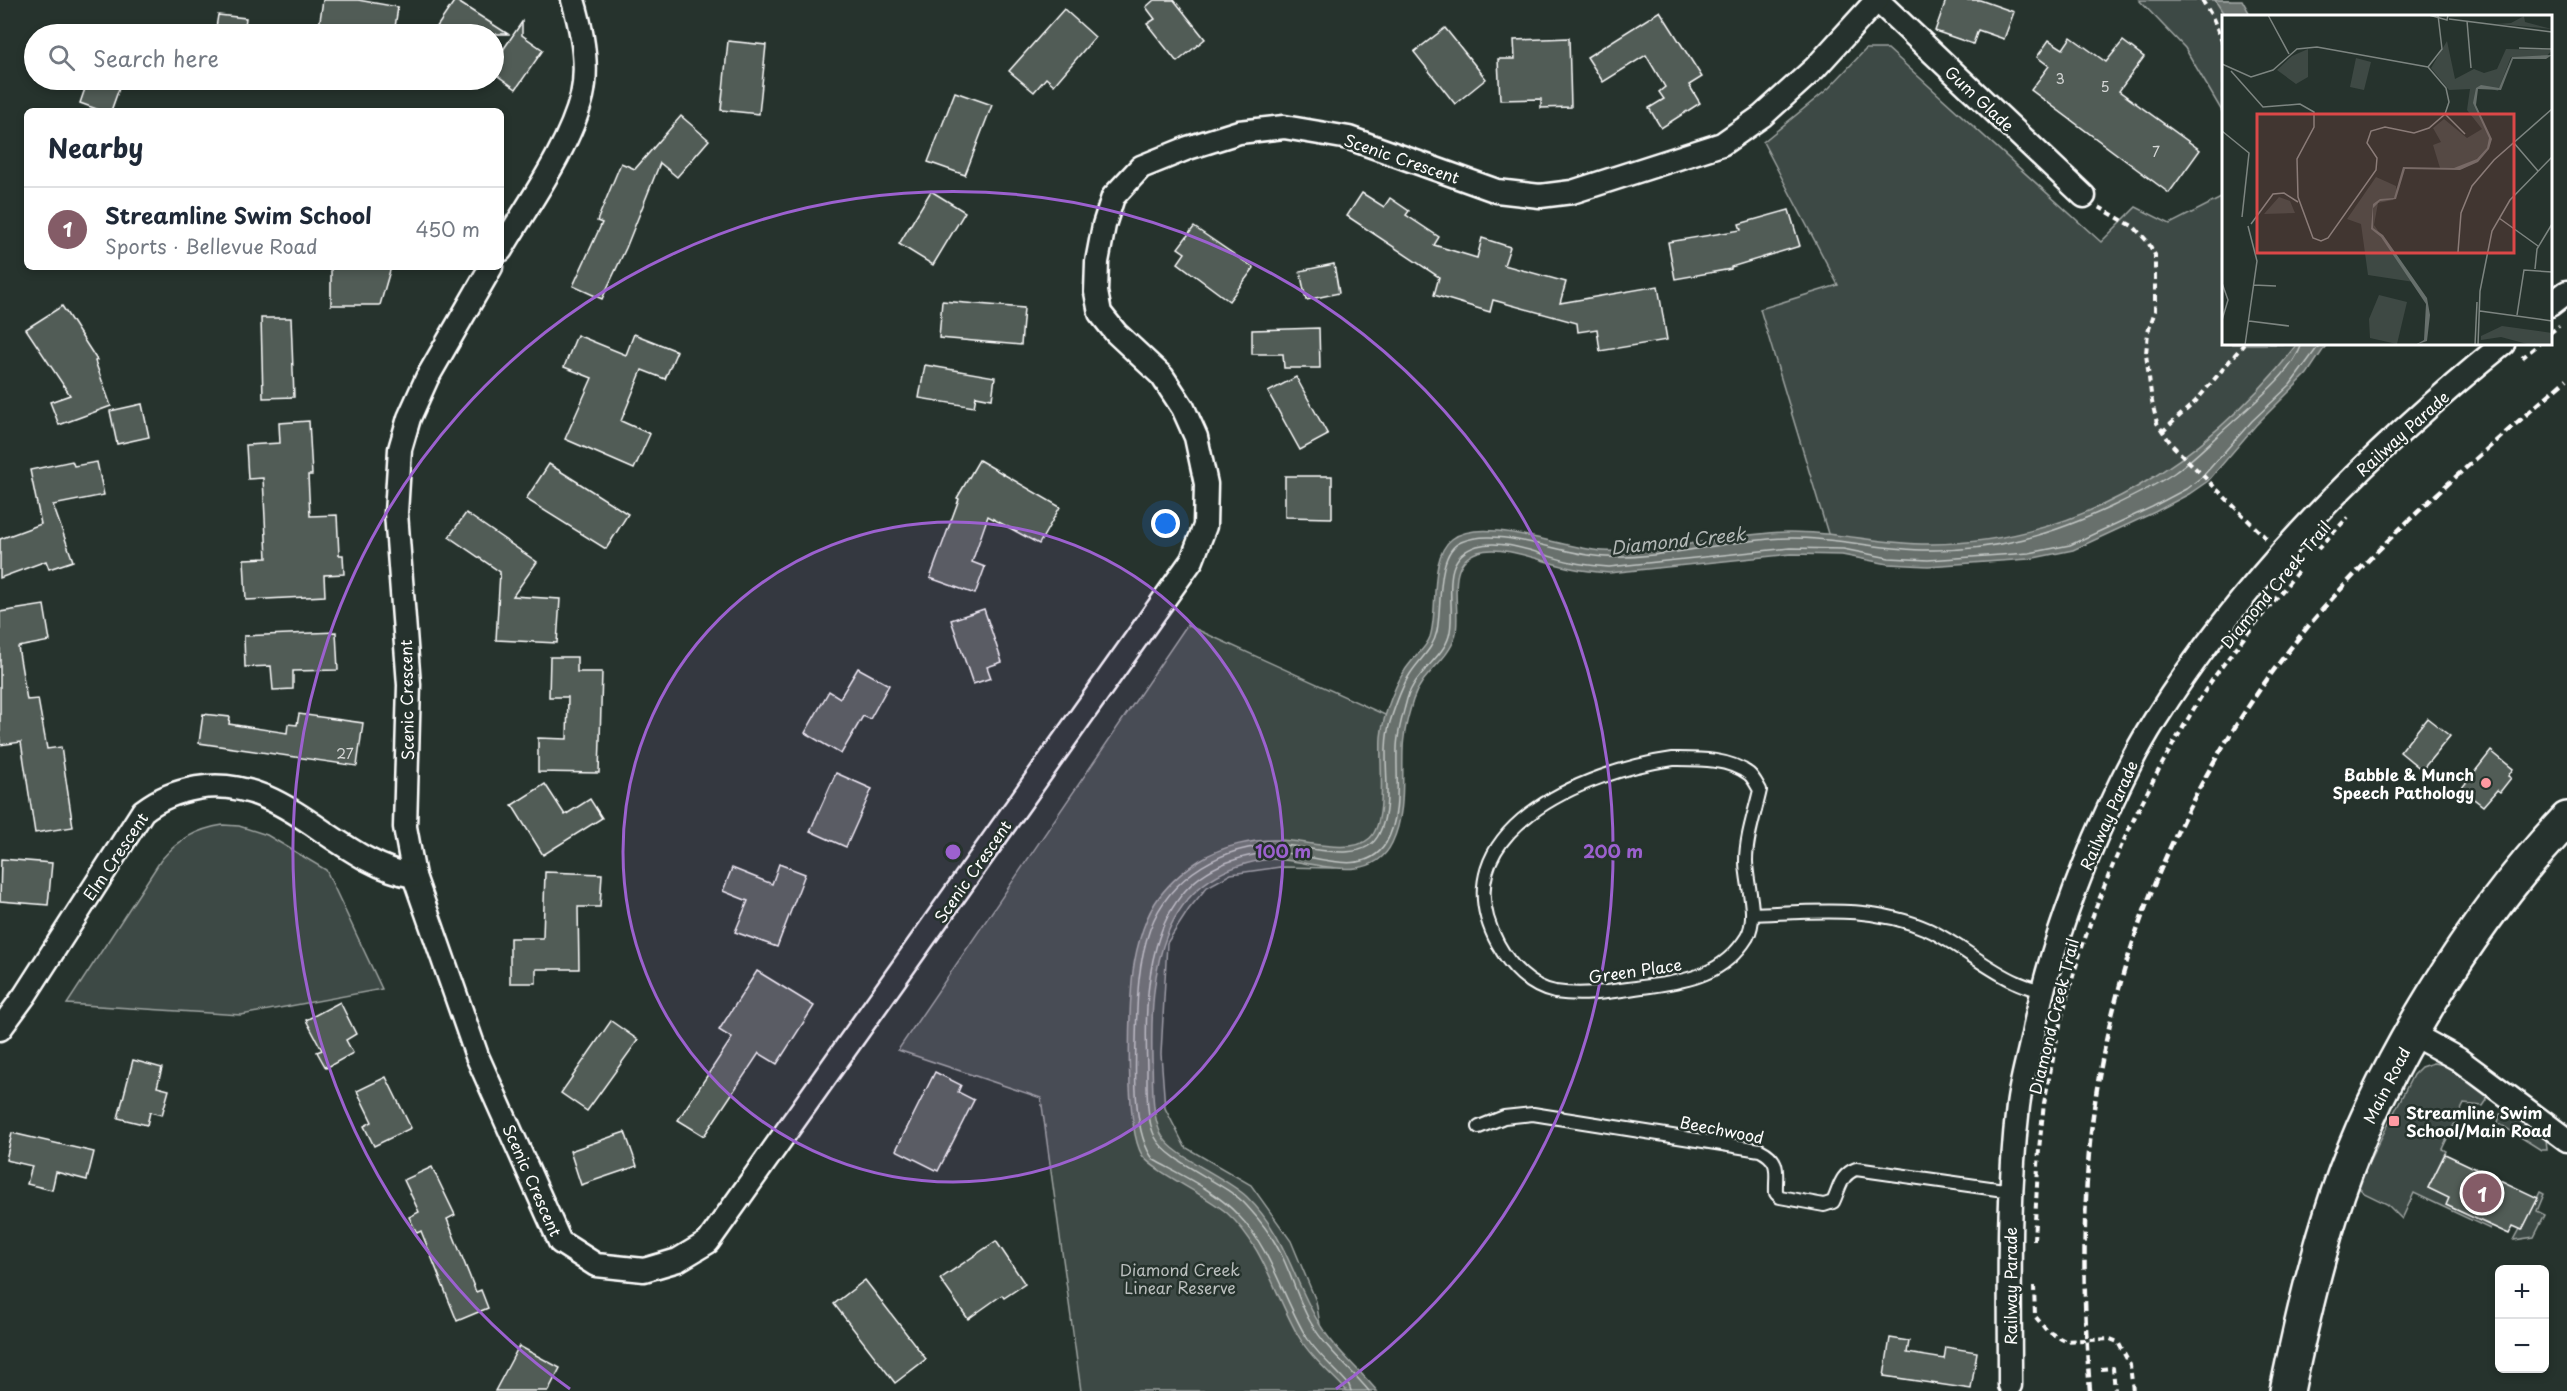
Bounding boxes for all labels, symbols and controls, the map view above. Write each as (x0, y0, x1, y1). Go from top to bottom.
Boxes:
inset map (2222, 15, 2552, 345)
search box (24, 24, 504, 90)
icon: search (45, 41, 78, 74)
text: Search here (93, 41, 219, 74)
street label: Gum Glade (1940, 60, 2020, 136)
house number: 3 (2055, 68, 2065, 89)
house number: 5 (2100, 76, 2110, 97)
street label: Scenic Crescent (1341, 127, 1463, 189)
text: Nearby (48, 128, 143, 167)
house number: 7 (2152, 141, 2160, 162)
text: Streamline Swim School (105, 198, 372, 231)
text: 1 (63, 214, 72, 244)
text: 450 m (415, 214, 480, 244)
text: Sports · Bellevue Road (105, 231, 318, 261)
street label: Railway Parade (2350, 385, 2454, 481)
your location (1151, 509, 1180, 538)
street label: Diamond Creek Trail (2214, 515, 2336, 653)
water label: Diamond Creek (1609, 519, 1748, 560)
street label: Scenic Crescent (393, 639, 419, 760)
house number: 27 (336, 743, 354, 764)
street label: Railway Parade (2073, 756, 2143, 874)
place label: Babble & Munch Speech Pathology (2333, 762, 2474, 804)
marker: Babble & Munch Speech Pathology (2479, 776, 2493, 790)
street label: Elm Crescent (77, 807, 154, 905)
street label: Scenic Crescent (928, 814, 1017, 927)
text: 100 m (1255, 837, 1311, 864)
text: 200 m (1583, 837, 1643, 864)
centre of rings (943, 842, 963, 862)
street label: Diamond Creek Trail (2022, 935, 2084, 1097)
street label: Green Place (1587, 952, 1683, 988)
street label: Main Road (2356, 1043, 2416, 1127)
place label: Streamline Swim School/Main Road (2406, 1100, 2552, 1142)
street label: Beechwood (1678, 1109, 1766, 1149)
marker: Streamline Swim School/Main Road (2387, 1114, 2401, 1128)
street label: Scenic Crescent (498, 1120, 569, 1240)
pin: 1 (2462, 1170, 2502, 1216)
street label: Railway Parade (1998, 1227, 2022, 1345)
park label: Diamond Creek Linear Reserve (1120, 1257, 1240, 1299)
map controls (2495, 1265, 2549, 1373)
button: + (2495, 1265, 2549, 1319)
button: − (2495, 1319, 2549, 1373)

